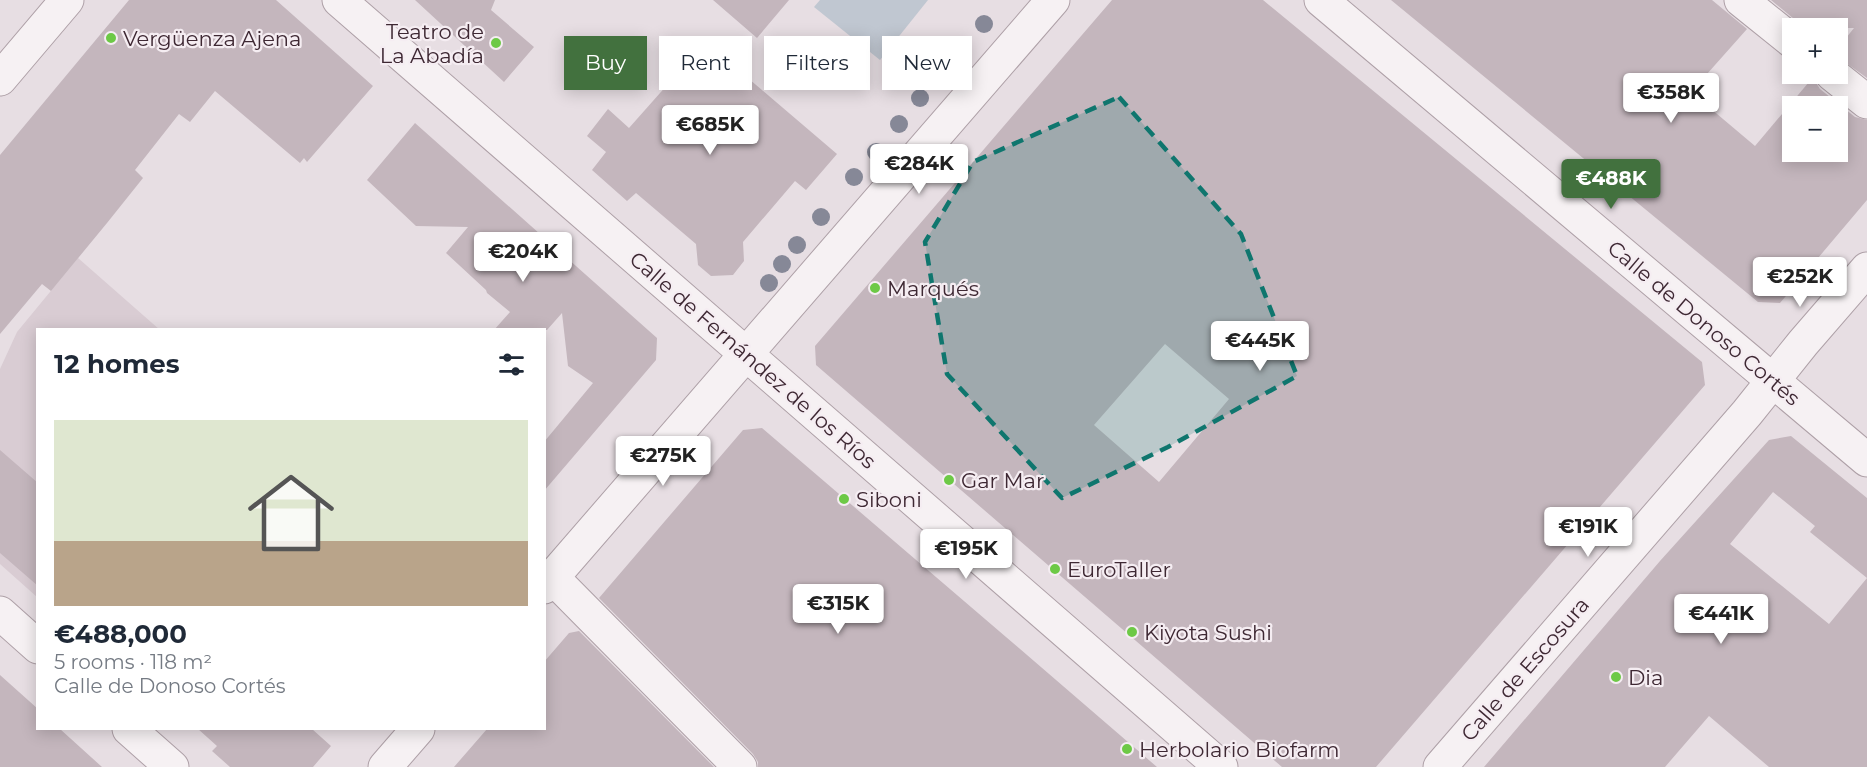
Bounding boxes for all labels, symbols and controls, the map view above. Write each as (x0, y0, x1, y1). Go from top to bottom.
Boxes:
map controls (1782, 18, 1848, 162)
button: + (1782, 18, 1848, 84)
place label: Teatro de La Abadía (380, 19, 484, 68)
place label: Vergüenza Ajena (123, 26, 301, 51)
marker: Vergüenza Ajena (104, 31, 118, 45)
marker: Teatro de La Abadía (489, 36, 503, 50)
chip: Buy (564, 36, 647, 90)
chip: Rent (659, 36, 752, 90)
chip: Filters (764, 36, 870, 90)
chip: New (882, 36, 972, 90)
pin: €358K (1629, 73, 1713, 124)
text: €358K (1637, 80, 1705, 104)
button: − (1782, 96, 1848, 162)
pin: €685K (668, 105, 752, 156)
text: €685K (676, 112, 744, 136)
pin: €284K (877, 144, 961, 195)
text: €284K (884, 151, 954, 175)
pin: €488K (1569, 159, 1653, 210)
text: €488K (1575, 166, 1647, 190)
pin: €204K (481, 232, 565, 283)
street label: Calle de Donoso Cortés (1603, 235, 1805, 411)
text: €204K (488, 239, 558, 263)
street label: Calle de Fernández de los Ríos (625, 246, 881, 474)
pin: €252K (1758, 257, 1842, 308)
text: €252K (1767, 264, 1833, 288)
place label: Marqués (887, 276, 979, 301)
marker: Marqués (868, 281, 882, 295)
pin: €445K (1218, 321, 1302, 372)
text: €445K (1225, 328, 1295, 352)
text: 12 homes (54, 348, 180, 380)
icon: filters (495, 348, 528, 381)
pin: €275K (621, 436, 705, 487)
text: €275K (630, 443, 696, 467)
icon: home (237, 459, 345, 567)
place label: Gar Mar (961, 468, 1044, 493)
marker: Gar Mar (942, 473, 956, 487)
place label: Siboni (856, 487, 922, 512)
marker: Siboni (837, 492, 851, 506)
pin: €191K (1546, 507, 1630, 558)
text: €191K (1558, 514, 1618, 538)
pin: €195K (924, 529, 1008, 580)
text: €195K (934, 536, 998, 560)
place label: EuroTaller (1067, 557, 1171, 582)
marker: EuroTaller (1048, 562, 1062, 576)
pin: €315K (796, 584, 880, 635)
text: €315K (807, 591, 869, 615)
street label: Calle de Escosura (1456, 592, 1594, 746)
pin: €441K (1679, 594, 1763, 645)
text: €441K (1688, 601, 1754, 625)
text: €488,000 (54, 618, 187, 650)
place label: Kiyota Sushi (1144, 620, 1272, 645)
marker: Kiyota Sushi (1125, 625, 1139, 639)
text: 5 rooms · 118 m² (54, 650, 212, 674)
place label: Dia (1628, 665, 1663, 690)
marker: Dia (1609, 670, 1623, 684)
text: Calle de Donoso Cortés (54, 674, 286, 698)
place label: Herbolario Biofarm (1139, 737, 1340, 762)
marker: Herbolario Biofarm (1120, 742, 1134, 756)

